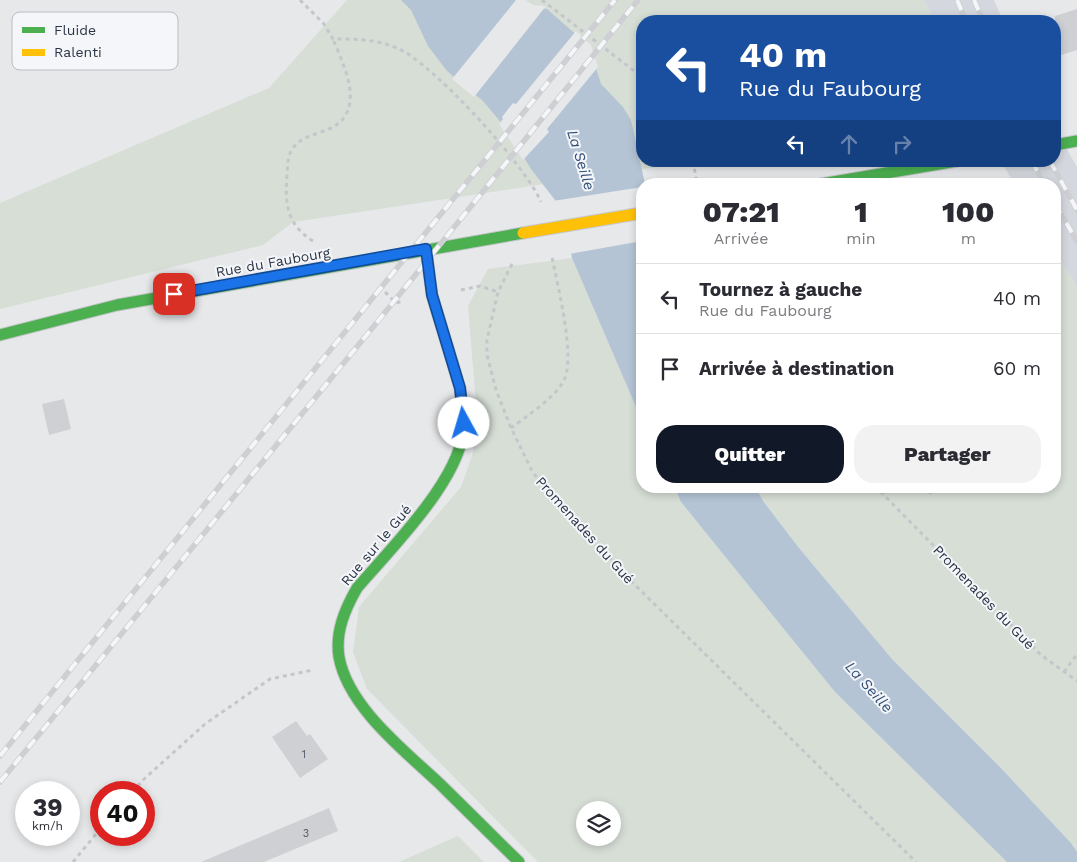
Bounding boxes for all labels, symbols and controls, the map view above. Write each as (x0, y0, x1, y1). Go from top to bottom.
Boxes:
legend (12, 12, 178, 70)
text: Fluide (54, 22, 96, 38)
text: 40 m (739, 34, 827, 76)
icon: left (656, 35, 721, 100)
text: Ralenti (54, 44, 102, 60)
text: Rue du Faubourg (739, 76, 921, 101)
water label: La Seille (563, 128, 599, 192)
icon: left (782, 130, 810, 158)
icon: ahead (835, 130, 863, 158)
icon: right (888, 130, 916, 158)
text: 07:21 (702, 194, 780, 229)
text: 1 (854, 194, 868, 229)
text: 100 (942, 194, 995, 229)
text: Arrivée (714, 229, 768, 248)
text: min (846, 229, 876, 248)
text: m (961, 229, 976, 248)
street label: Rue du Faubourg (215, 244, 332, 280)
pin (153, 273, 195, 315)
text: Tournez à gauche (699, 278, 862, 301)
icon: arrive (160, 280, 188, 308)
icon: left (656, 285, 684, 313)
text: 40 m (993, 287, 1041, 310)
text: Rue du Faubourg (699, 301, 831, 320)
icon: arrive (656, 355, 684, 383)
text: Arrivée à destination (699, 357, 894, 380)
text: 60 m (993, 357, 1041, 380)
position arrow (437, 396, 489, 448)
button: Quitter (656, 425, 844, 483)
button: Partager (854, 425, 1041, 483)
street label: Promenades du Gué (533, 473, 637, 587)
street label: Rue sur le Gué (337, 501, 415, 589)
street label: Promenades du Gué (930, 542, 1038, 652)
water label: La Seille (841, 658, 897, 716)
house number: 1 (302, 748, 306, 761)
speed limit sign: 40 (90, 781, 155, 846)
text: 39 (32, 793, 63, 822)
map controls (576, 801, 621, 846)
button: layers (576, 801, 621, 846)
text: km/h (32, 819, 63, 833)
house number: 3 (303, 827, 309, 840)

